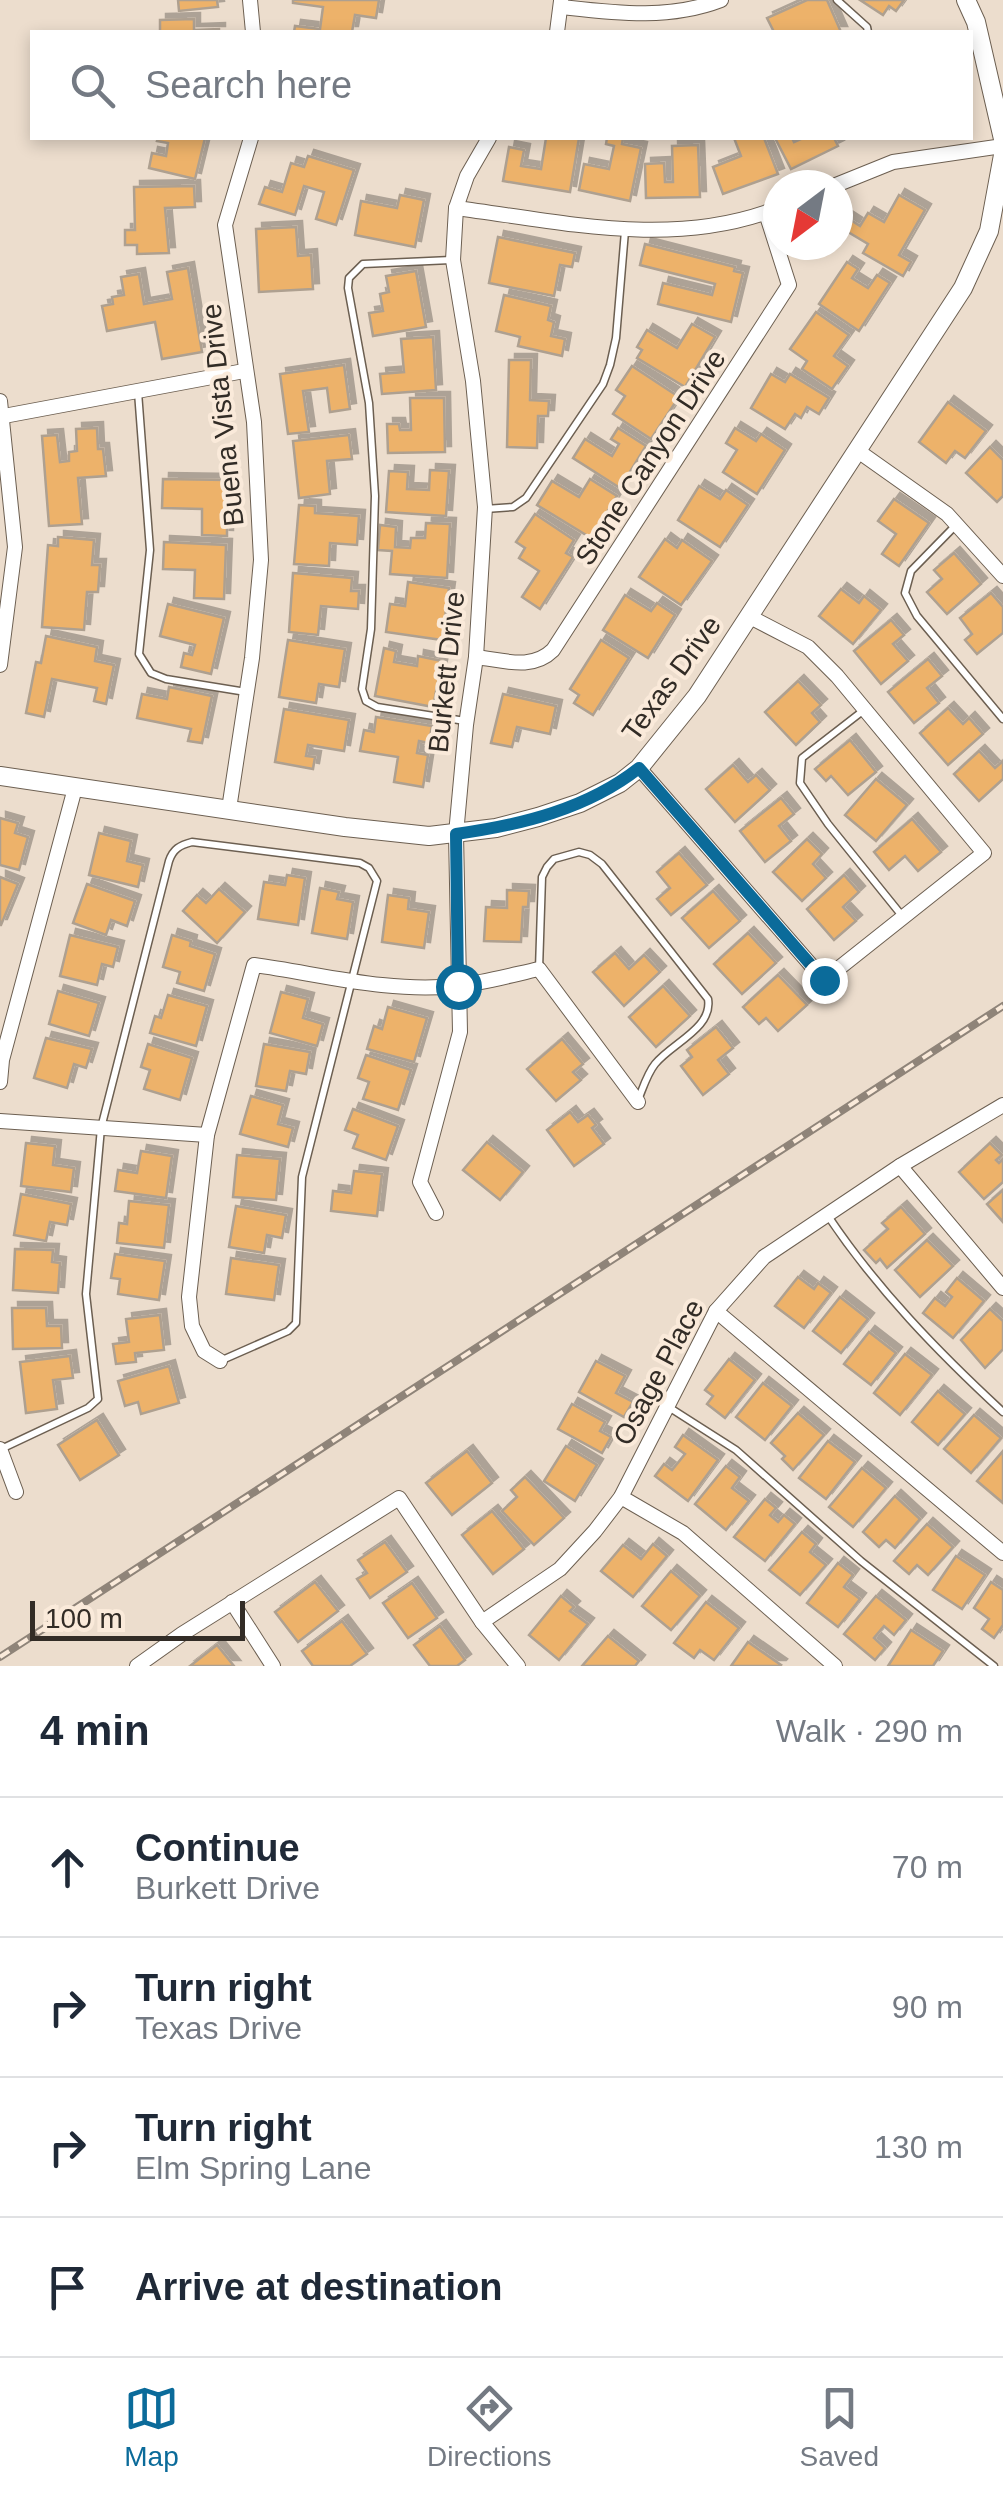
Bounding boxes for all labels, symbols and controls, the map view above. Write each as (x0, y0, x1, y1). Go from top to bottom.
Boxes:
search box (30, 30, 973, 140)
icon: search (65, 58, 120, 113)
text: Search here (145, 64, 352, 106)
north arrow (763, 170, 853, 260)
street label: Buena Vista Drive (195, 302, 250, 528)
street label: Stone Canyon Drive (569, 344, 732, 571)
street label: Burkett Drive (423, 590, 470, 754)
street label: Texas Drive (616, 610, 727, 747)
route end (802, 958, 848, 1004)
route start (436, 964, 482, 1010)
street label: Osage Place (607, 1294, 710, 1450)
scale bar (30, 1596, 245, 1640)
text: 100 m (45, 1603, 123, 1634)
text: 4 min (40, 1707, 150, 1754)
text: Walk · 290 m (776, 1713, 963, 1749)
text: Continue (135, 1827, 300, 1869)
icon: ahead (40, 1840, 95, 1895)
text: 70 m (892, 1849, 963, 1885)
text: Burkett Drive (135, 1870, 320, 1906)
text: Turn right (135, 1967, 312, 2009)
icon: right (40, 1980, 95, 2035)
text: 90 m (892, 1989, 963, 2025)
text: Texas Drive (135, 2010, 302, 2046)
text: Turn right (135, 2107, 312, 2149)
icon: right (40, 2120, 95, 2175)
text: 130 m (874, 2129, 963, 2165)
text: Elm Spring Lane (135, 2150, 372, 2186)
icon: arrive (40, 2260, 95, 2315)
text: Arrive at destination (135, 2266, 502, 2308)
tab: Map (124, 2381, 179, 2473)
tab: Directions (427, 2381, 552, 2473)
tab: Saved (800, 2381, 879, 2473)

